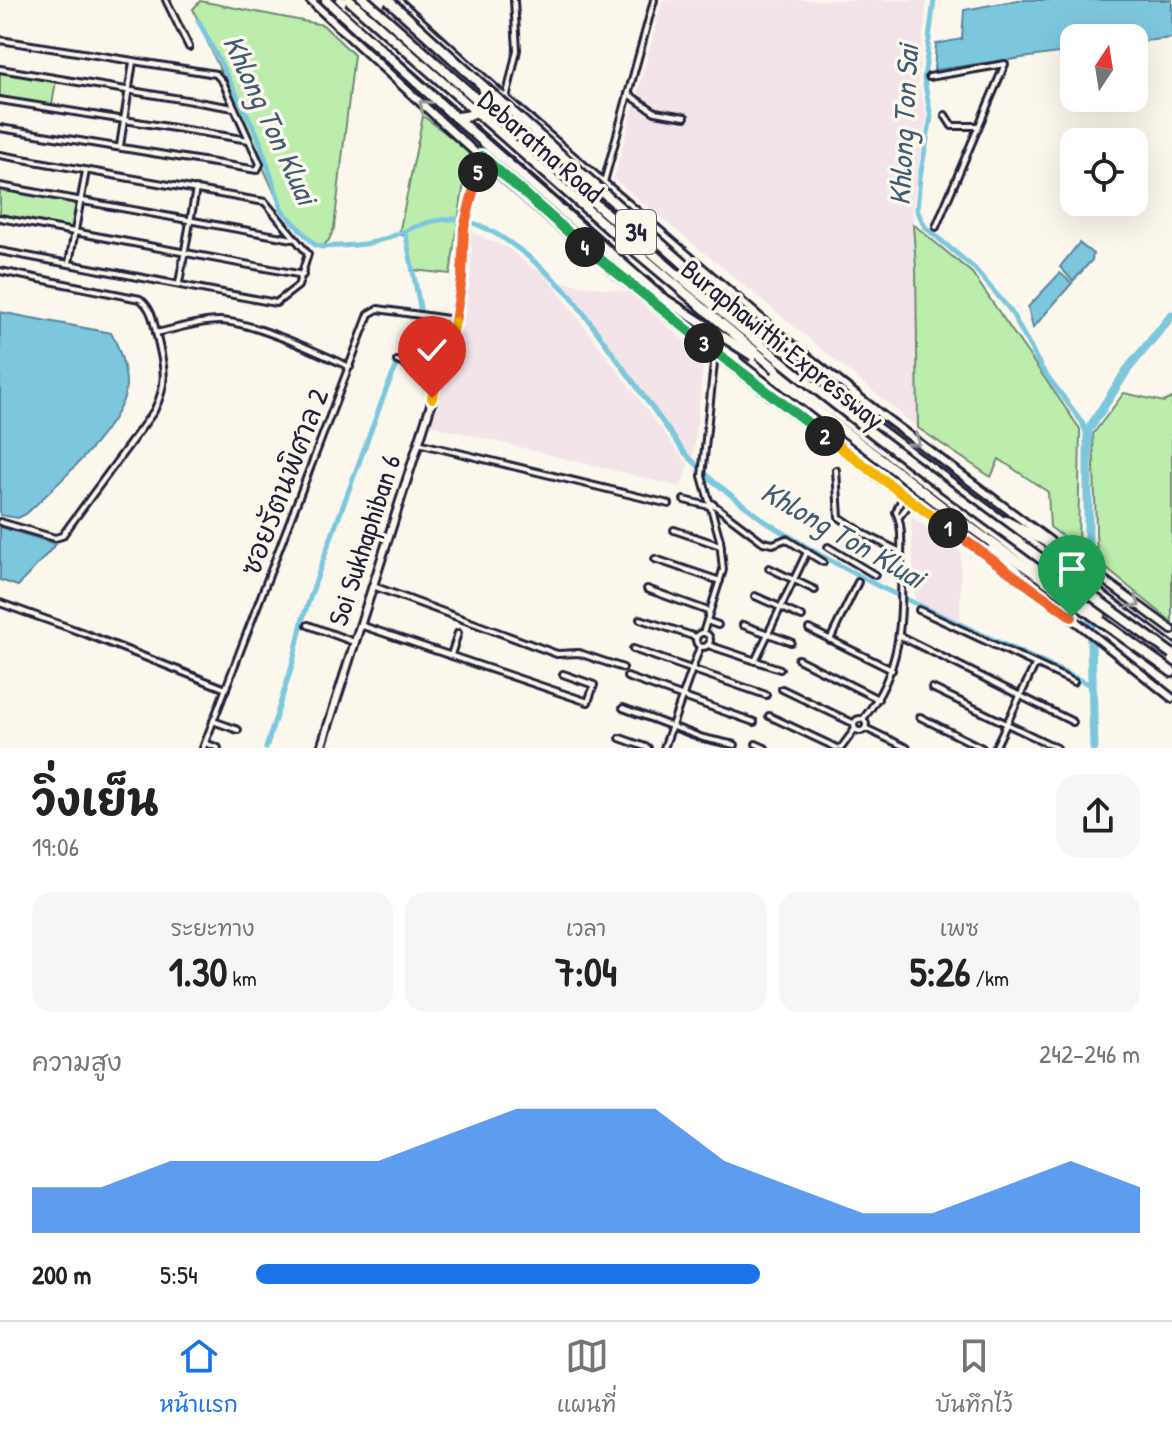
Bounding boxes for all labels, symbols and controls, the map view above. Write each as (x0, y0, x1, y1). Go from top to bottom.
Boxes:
north arrow (1060, 24, 1148, 112)
map controls (1060, 24, 1148, 216)
water label: Khlong Ton Kluai (213, 28, 329, 214)
water label: Khlong Ton Sai (879, 40, 928, 206)
street label: Debaratna Road (470, 81, 612, 211)
one-way arrow (418, 100, 433, 115)
button: locate (1060, 128, 1148, 216)
pin: 5 (458, 152, 498, 192)
text: 5 (473, 157, 483, 187)
road number: 34 (616, 210, 656, 254)
pin: 4 (565, 227, 605, 267)
text: 4 (581, 232, 589, 262)
street label: Buraphawithi Expressway (673, 250, 893, 438)
pin (398, 316, 466, 398)
pin: 3 (684, 323, 724, 363)
icon: check (410, 328, 454, 372)
text: 3 (699, 328, 709, 358)
street label: ซอยรัตนพิศาล 2 (231, 383, 337, 581)
pin: 2 (805, 416, 845, 456)
text: 2 (820, 421, 830, 451)
one-way arrow (907, 431, 921, 445)
street label: Soi Sukhaphiban 6 (318, 449, 410, 631)
water label: Khlong Ton Kluai (754, 471, 936, 600)
pin: 1 (928, 508, 968, 548)
text: 1 (944, 513, 952, 543)
pin (1038, 535, 1106, 617)
icon: arrive (1050, 547, 1094, 591)
one-way arrow (1126, 593, 1140, 608)
text: วิ่งเย็น (32, 769, 159, 829)
button: share (1056, 774, 1140, 858)
text: 19:06 (32, 829, 79, 864)
text: ระยะทาง (171, 913, 255, 943)
text: เวลา (566, 913, 606, 943)
text: เพซ (940, 913, 979, 943)
text: 1.30 (169, 944, 228, 998)
text: 7:04 (555, 944, 617, 998)
text: 5:26 (910, 944, 971, 998)
text: km (228, 963, 257, 993)
text: /km (971, 963, 1009, 993)
text: 242–246 m (1039, 1036, 1140, 1071)
text: ความสูง (32, 1044, 122, 1079)
text: 200 m (32, 1257, 91, 1292)
text: 5:54 (160, 1257, 198, 1292)
tab: หน้าแรก (159, 1334, 238, 1420)
tab: แผนที่ (557, 1334, 616, 1420)
tab: บันทึกไว้ (935, 1334, 1013, 1420)

